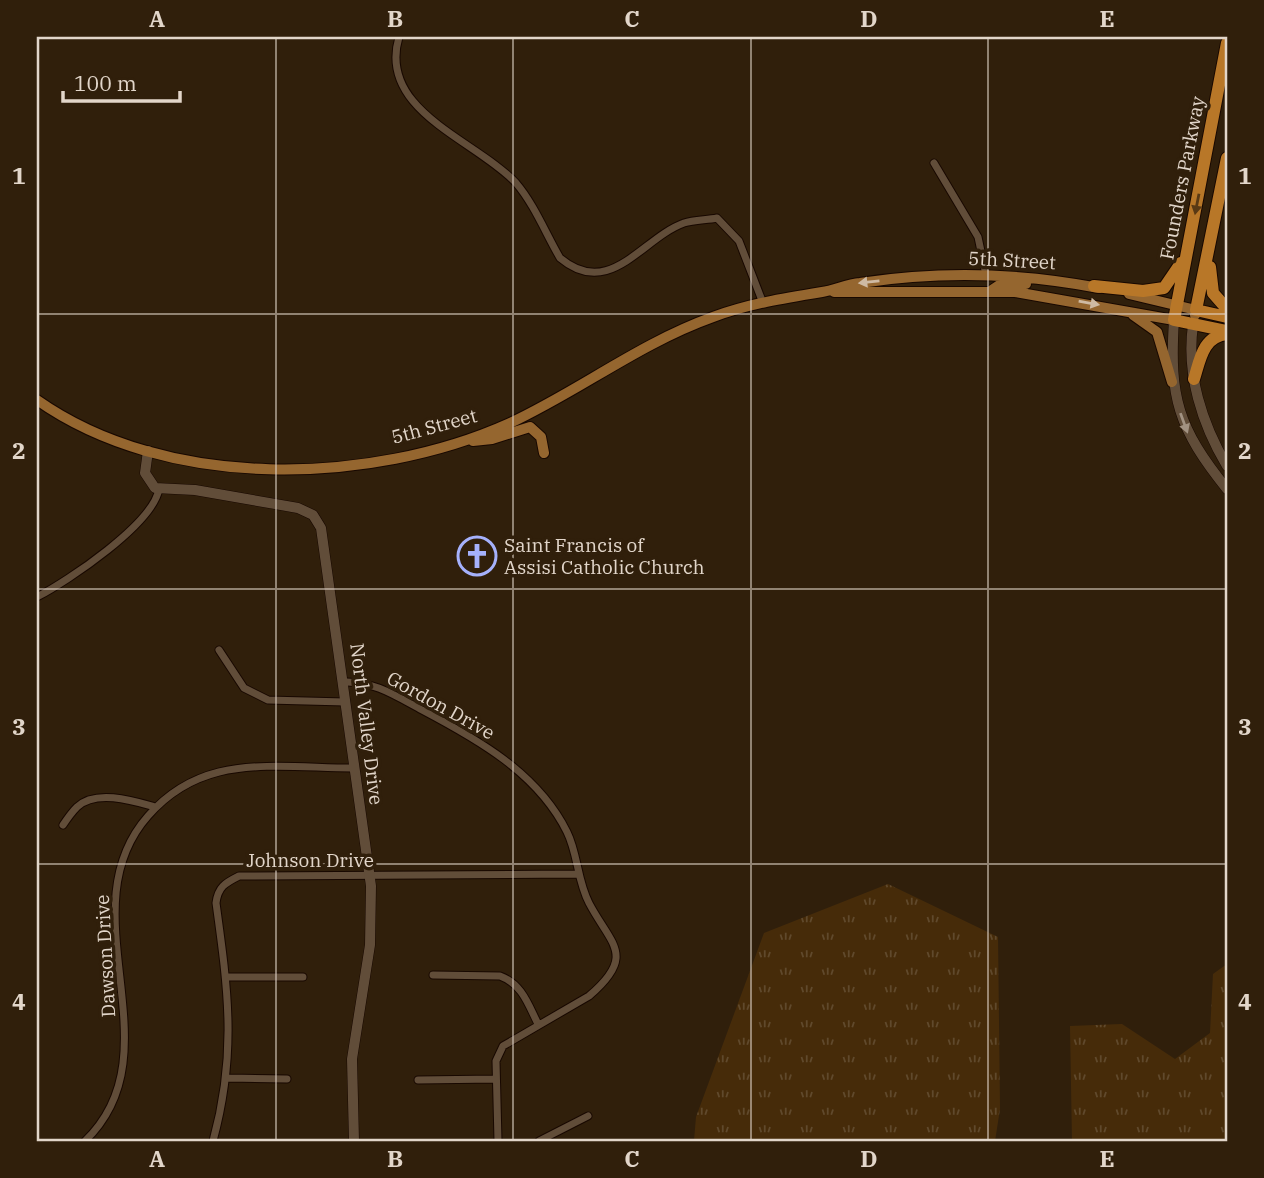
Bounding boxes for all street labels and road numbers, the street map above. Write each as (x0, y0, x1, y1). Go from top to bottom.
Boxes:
street label: Founders Parkway (1154, 93, 1210, 262)
street label: 5th Street (968, 246, 1057, 274)
street label: 5th Street (389, 403, 480, 449)
street label: North Valley Drive (345, 642, 389, 806)
street label: Gordon Drive (383, 666, 499, 744)
street label: Johnson Drive (246, 848, 374, 872)
street label: Dawson Drive (90, 894, 120, 1018)

